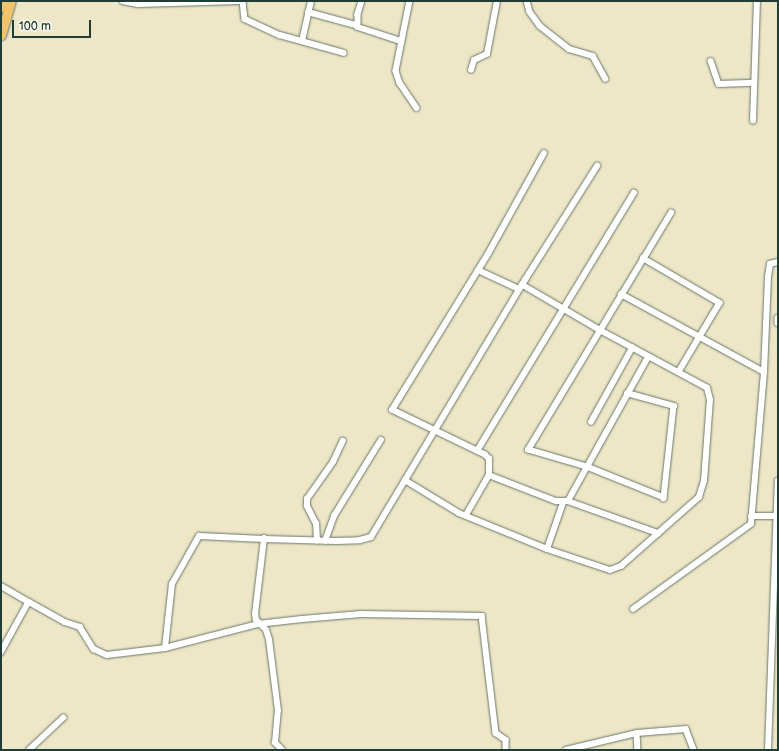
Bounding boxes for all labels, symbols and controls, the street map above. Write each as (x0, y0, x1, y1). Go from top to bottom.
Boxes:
scale bar (14, 12, 93, 38)
text: 100 m (19, 19, 51, 34)

